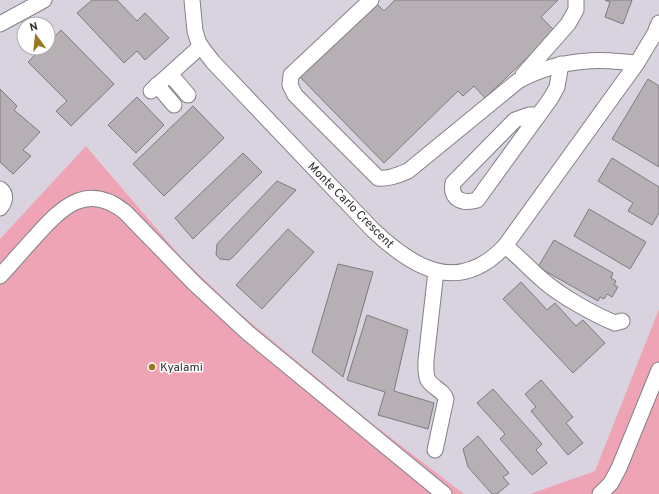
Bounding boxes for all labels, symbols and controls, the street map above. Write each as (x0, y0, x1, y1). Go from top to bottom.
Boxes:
north arrow (16, 16, 56, 56)
text: N (28, 20, 39, 35)
street label: Monte Carlo Crescent (304, 159, 397, 252)
place label: Kyalami (160, 360, 203, 376)
marker: Kyalami (147, 362, 157, 372)

